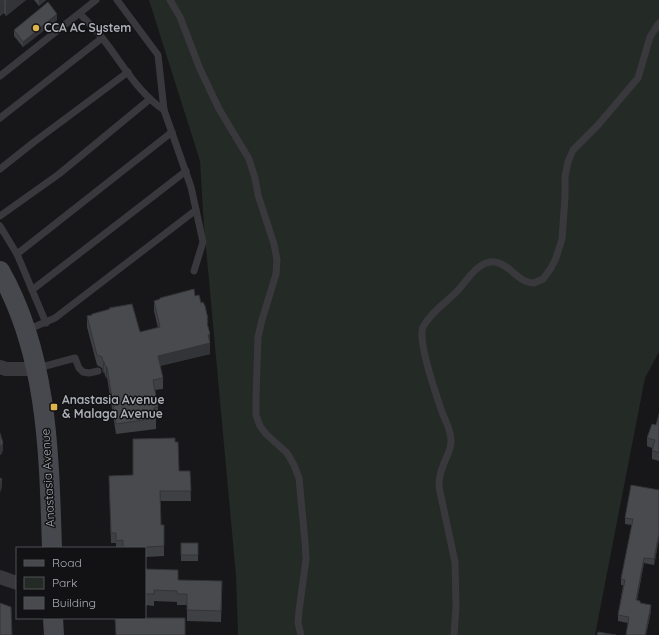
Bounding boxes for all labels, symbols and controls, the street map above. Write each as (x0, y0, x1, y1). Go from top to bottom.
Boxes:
place label: CCA AC System (44, 20, 131, 35)
marker: CCA AC System (31, 23, 41, 33)
place label: Anastasia Avenue & Malaga Avenue (62, 392, 164, 421)
marker: Anastasia Avenue & Malaga Avenue (49, 402, 59, 412)
street label: Anastasia Avenue (37, 428, 58, 528)
legend (16, 547, 146, 619)
text: Road (52, 555, 82, 570)
text: Park (52, 575, 77, 590)
text: Building (52, 595, 96, 610)

